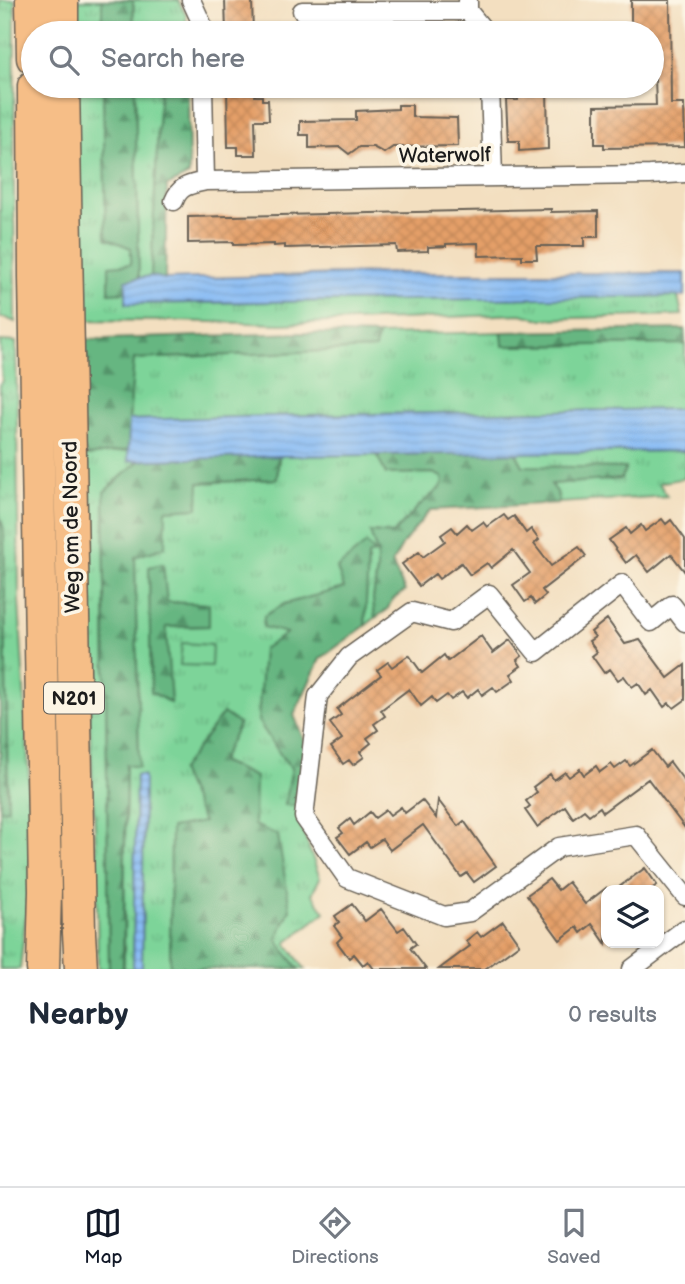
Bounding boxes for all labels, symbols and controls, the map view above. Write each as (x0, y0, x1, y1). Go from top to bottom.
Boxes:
search box (21, 21, 664, 98)
icon: search (45, 41, 83, 79)
text: Search here (101, 44, 245, 75)
street label: Waterwolf (398, 142, 492, 169)
street label: Weg om de Noord (57, 441, 86, 613)
road number: N201 (44, 682, 104, 713)
map controls (601, 885, 664, 948)
button: layers (601, 885, 664, 948)
text: Nearby (28, 997, 128, 1033)
text: 0 results (568, 1001, 657, 1029)
tab: Map (84, 1204, 123, 1269)
tab: Directions (291, 1204, 379, 1269)
tab: Saved (547, 1204, 601, 1269)

